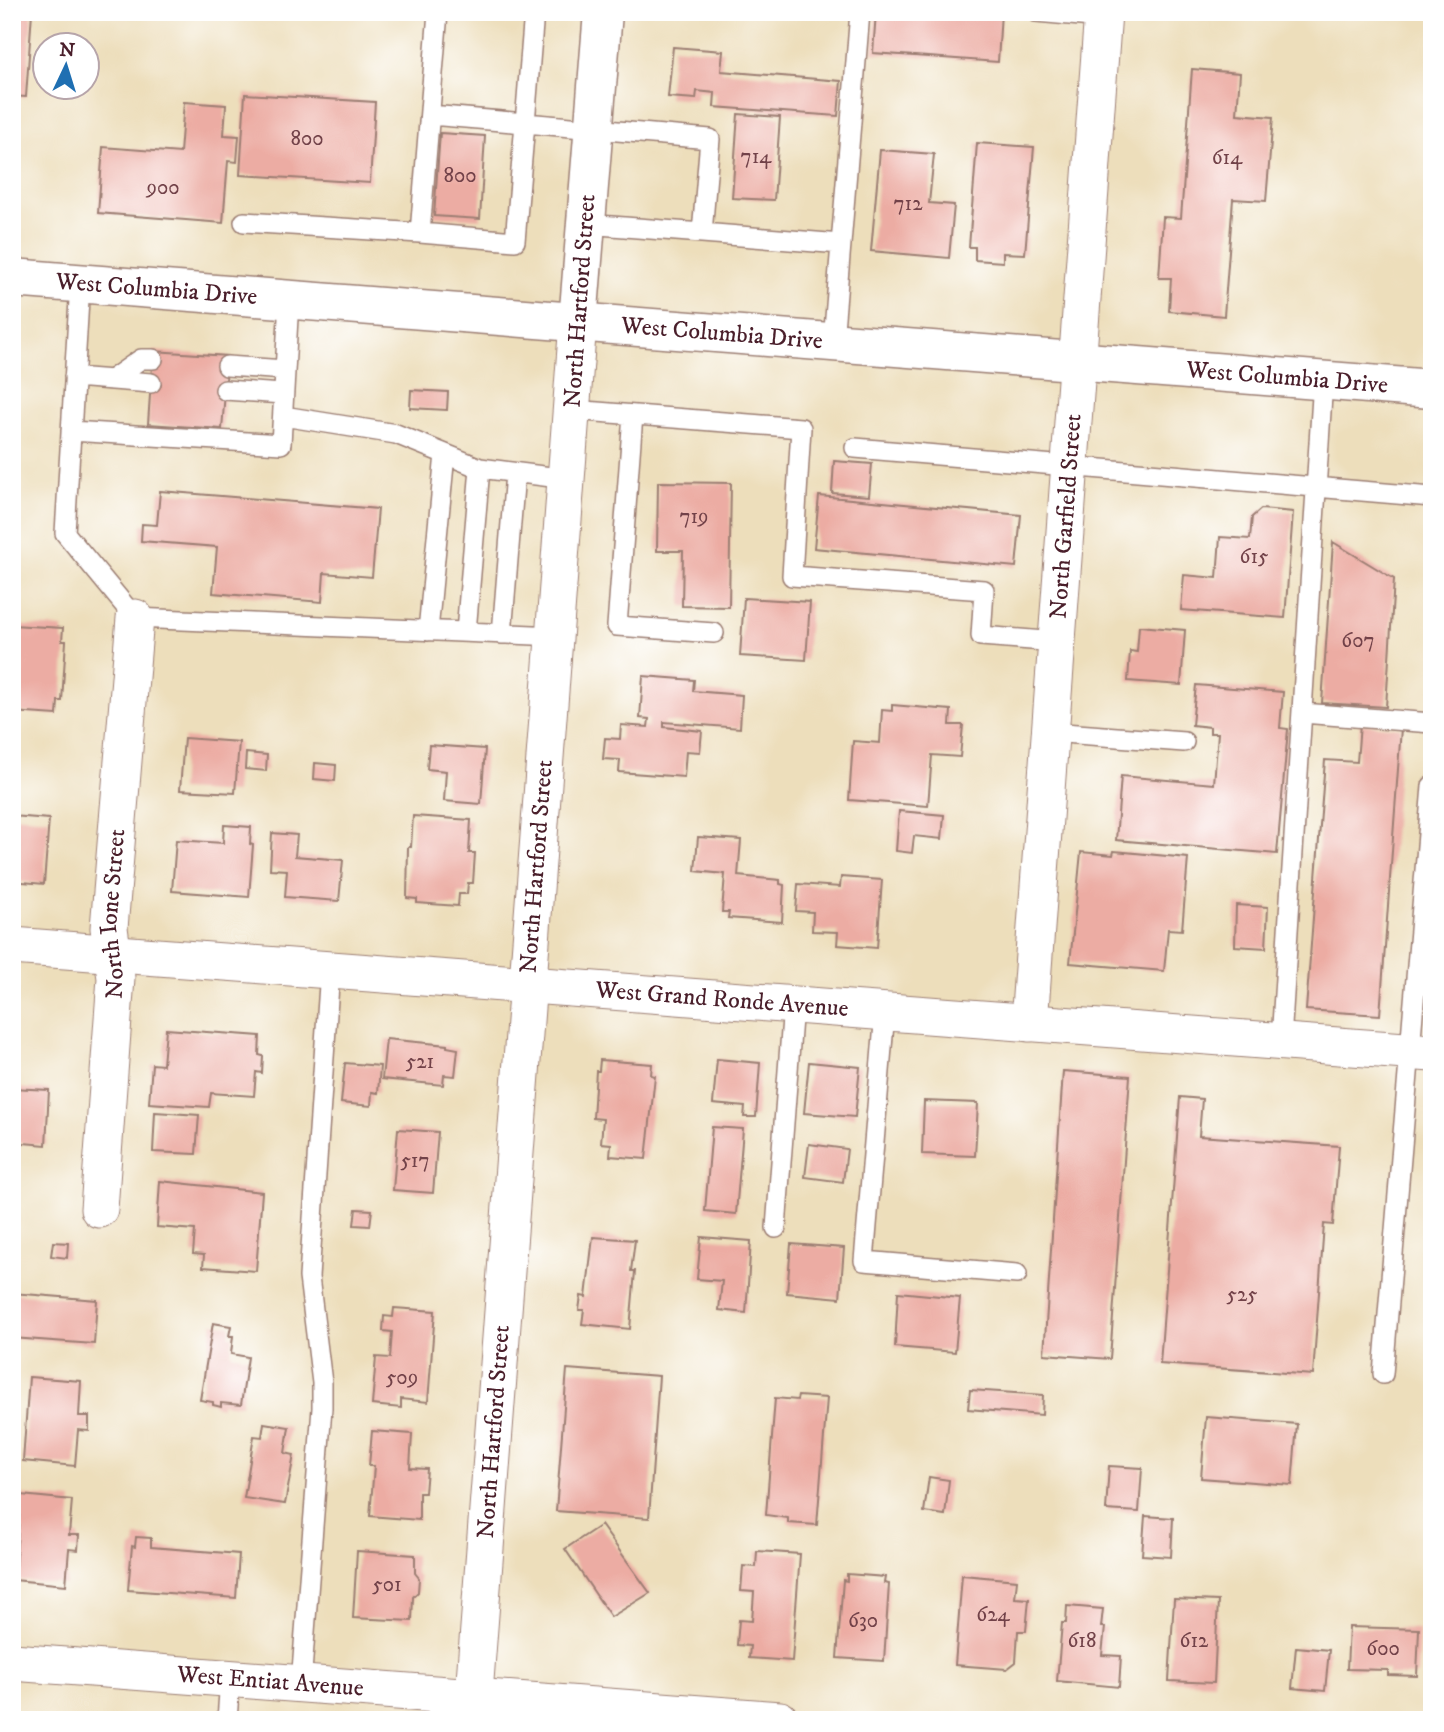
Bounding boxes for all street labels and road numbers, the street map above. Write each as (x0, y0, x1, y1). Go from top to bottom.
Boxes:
street label: North Hartford Street (558, 193, 602, 409)
street label: West Columbia Drive (54, 266, 259, 312)
street label: West Columbia Drive (619, 311, 824, 356)
street label: West Columbia Drive (1184, 355, 1389, 401)
street label: North Garfield Street (1044, 412, 1089, 620)
street label: North Hartford Street (514, 758, 560, 974)
street label: North Ione Street (94, 828, 132, 1000)
street label: West Grand Ronde Avenue (593, 975, 850, 1024)
street label: North Hartford Street (471, 1324, 517, 1540)
street label: West Entiat Avenue (175, 1659, 365, 1704)

